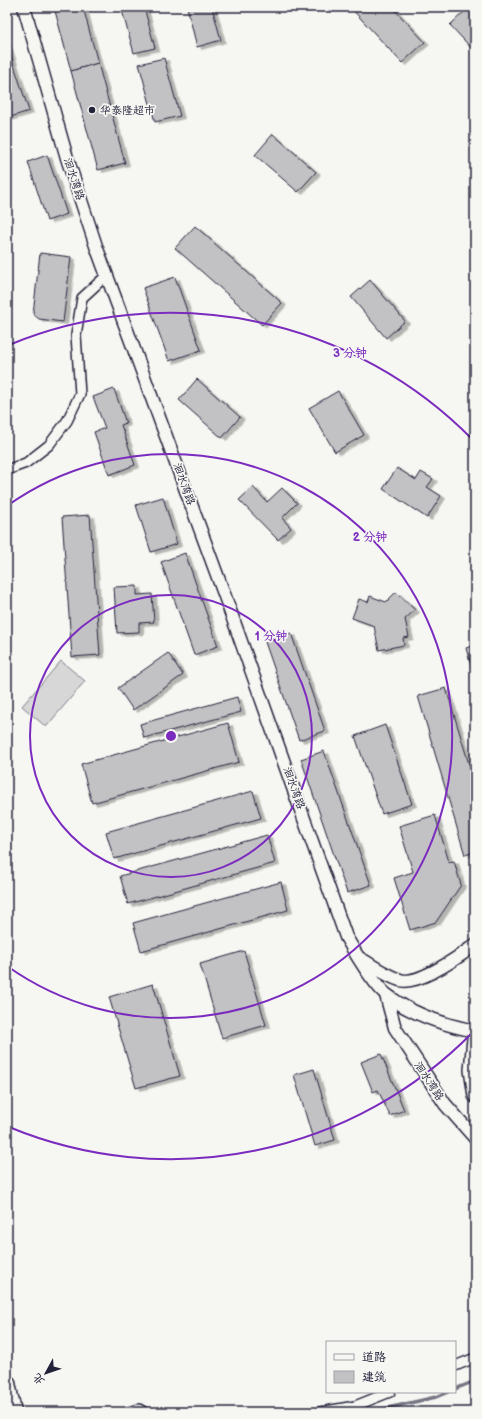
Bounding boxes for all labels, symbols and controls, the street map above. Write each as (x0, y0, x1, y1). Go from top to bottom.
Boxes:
place label: 华泰隆超市 (100, 104, 155, 117)
marker: 华泰隆超市 (87, 105, 97, 115)
street label: 洄水湾路 (61, 156, 87, 202)
text: 3 分钟 (333, 346, 367, 361)
street label: 洄水湾路 (170, 461, 198, 507)
text: 2 分钟 (353, 530, 387, 545)
text: 1 分钟 (255, 629, 287, 644)
centre of rings (164, 729, 178, 743)
street label: 洄水湾路 (280, 765, 308, 811)
street label: 洄水湾路 (412, 1059, 446, 1103)
legend (326, 1341, 456, 1393)
text: 道路 (362, 1350, 386, 1365)
north arrow (26, 1353, 66, 1393)
text: 建筑 (362, 1370, 386, 1385)
text: 北 (30, 1371, 47, 1387)

